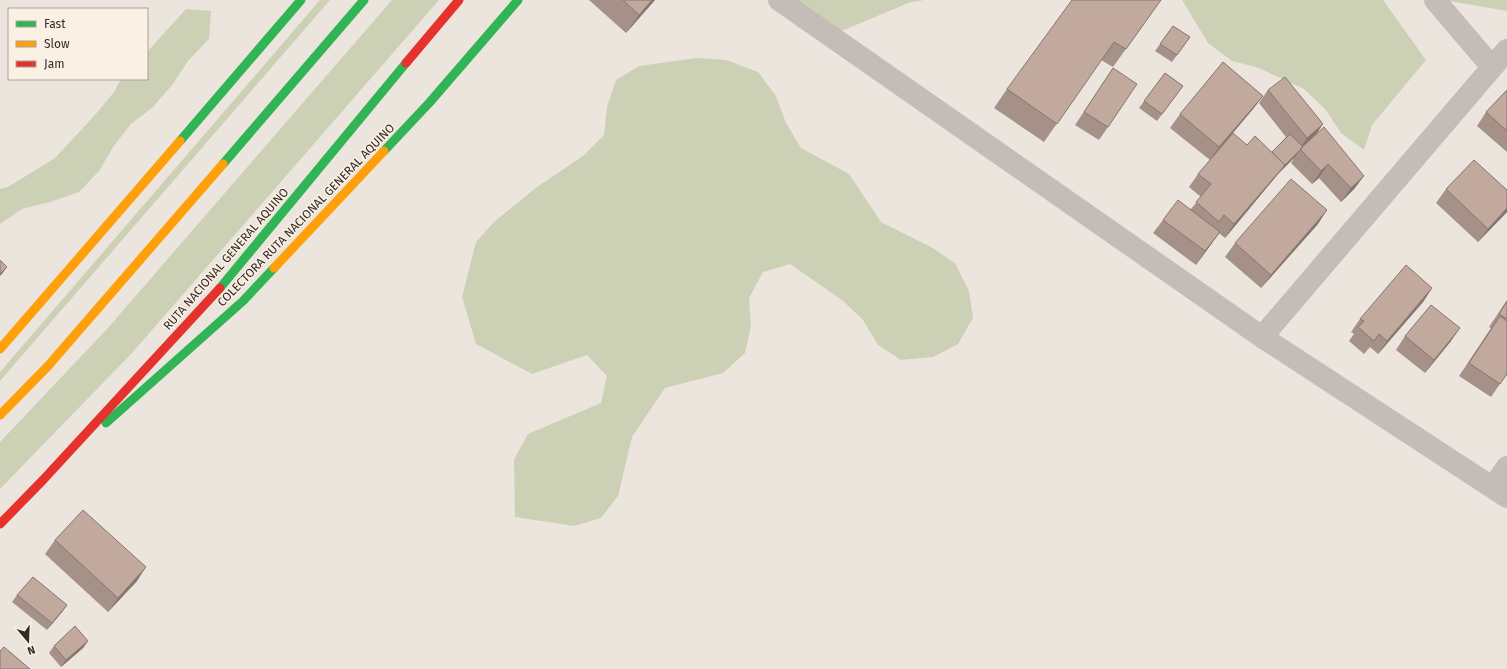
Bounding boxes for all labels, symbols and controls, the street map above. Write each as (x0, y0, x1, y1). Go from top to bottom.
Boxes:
legend (8, 8, 148, 80)
text: Fast (44, 17, 66, 31)
text: Slow (44, 37, 70, 51)
text: Jam (44, 57, 64, 71)
street label: COLECTORA RUTA NACIONAL GENERAL AQUINO (215, 121, 397, 309)
street label: RUTA NACIONAL GENERAL AQUINO (160, 185, 292, 333)
north arrow (8, 621, 48, 661)
text: N (26, 643, 37, 657)

